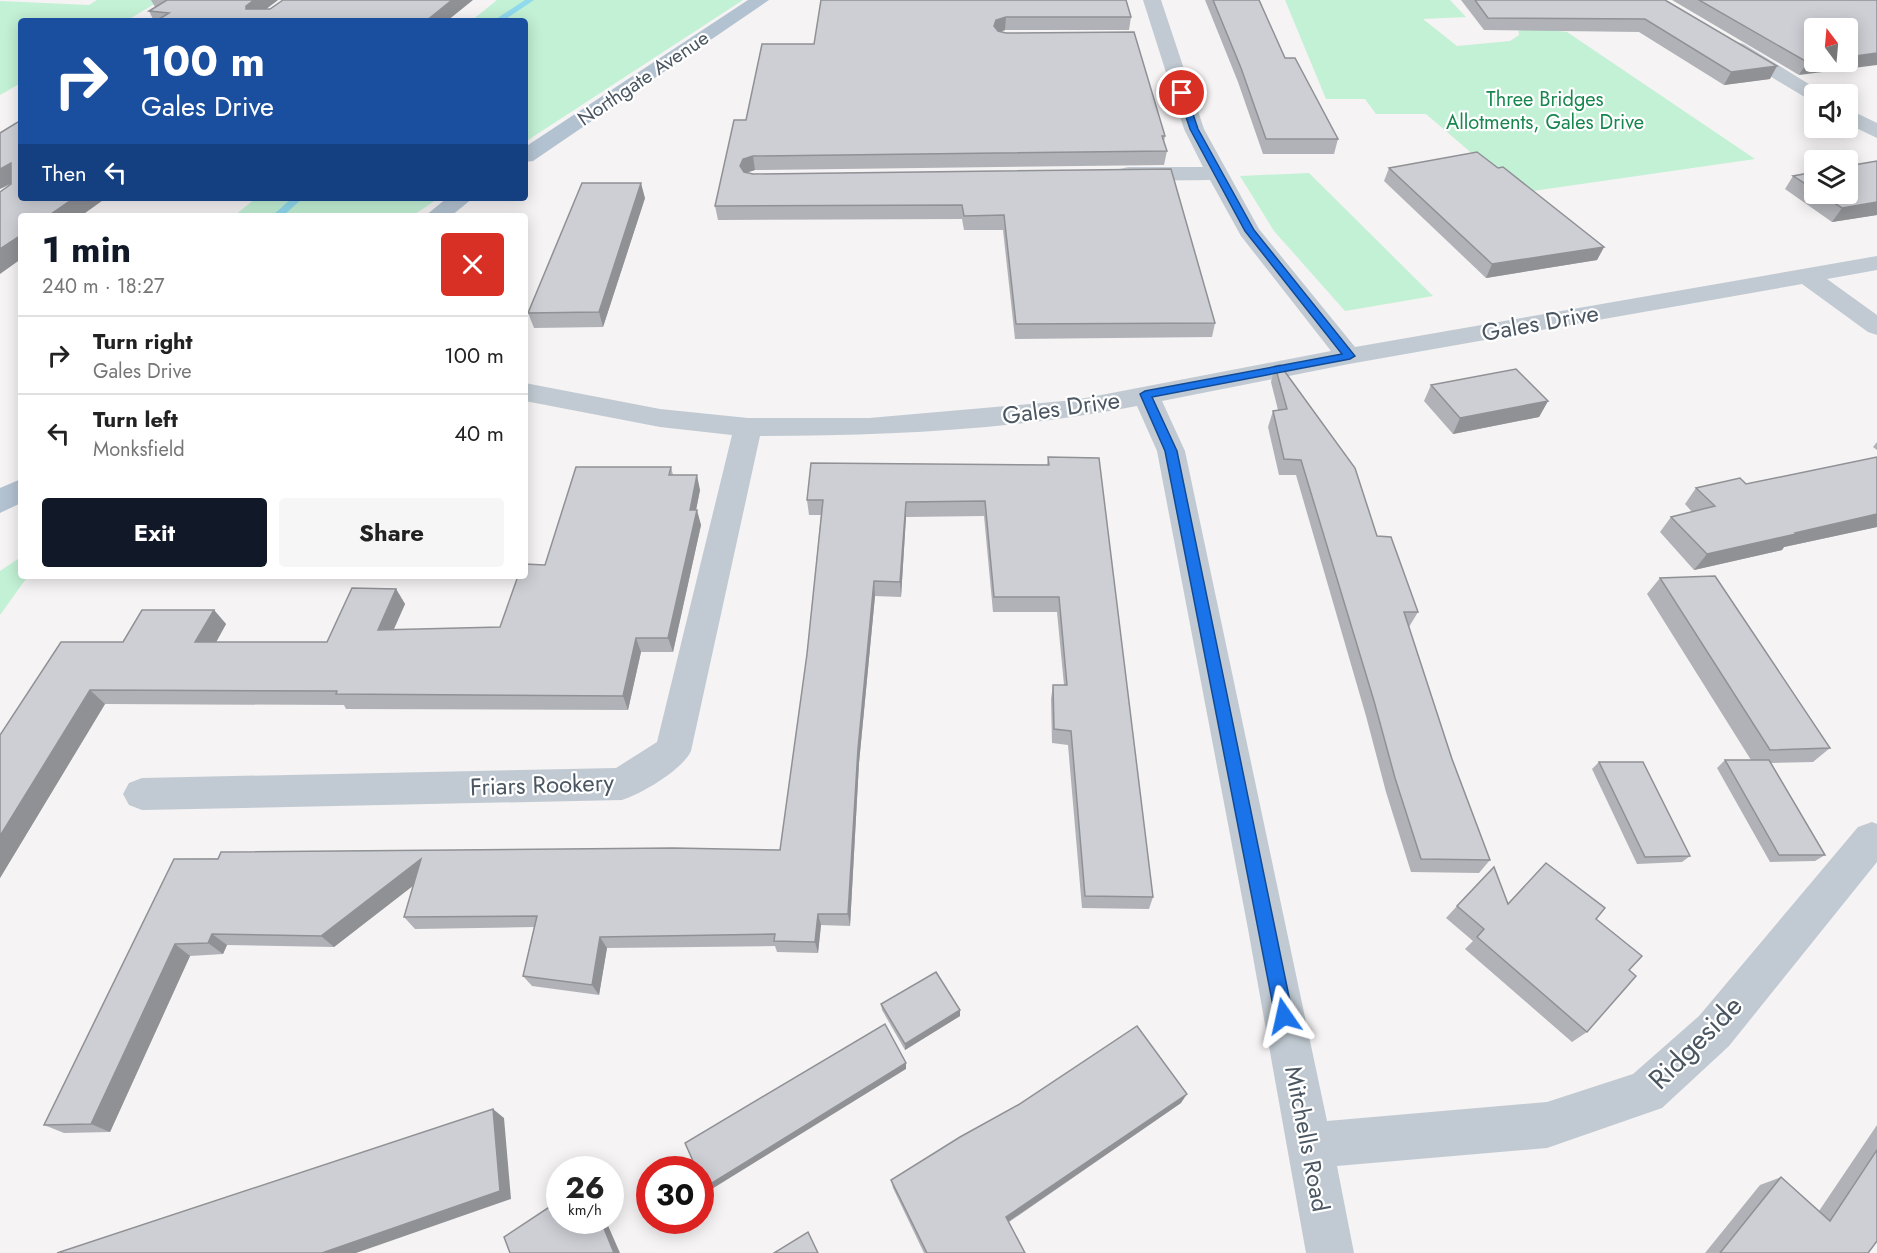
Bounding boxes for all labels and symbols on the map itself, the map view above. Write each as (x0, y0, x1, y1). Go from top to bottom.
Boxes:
north arrow (1804, 18, 1858, 72)
street label: Northgate Avenue (572, 24, 715, 133)
pin (1156, 67, 1207, 118)
park label: Three Bridges Allotments, Gales Drive (1446, 85, 1644, 137)
street label: Gales Drive (1479, 295, 1601, 350)
street label: Gales Drive (1000, 382, 1122, 433)
street label: Friars Rookery (469, 764, 615, 805)
position arrow (1252, 984, 1316, 1048)
street label: Ridgeside (1639, 986, 1752, 1099)
street label: Mitchells Road (1276, 1063, 1339, 1215)
speed limit sign: 30 (636, 1156, 714, 1234)

